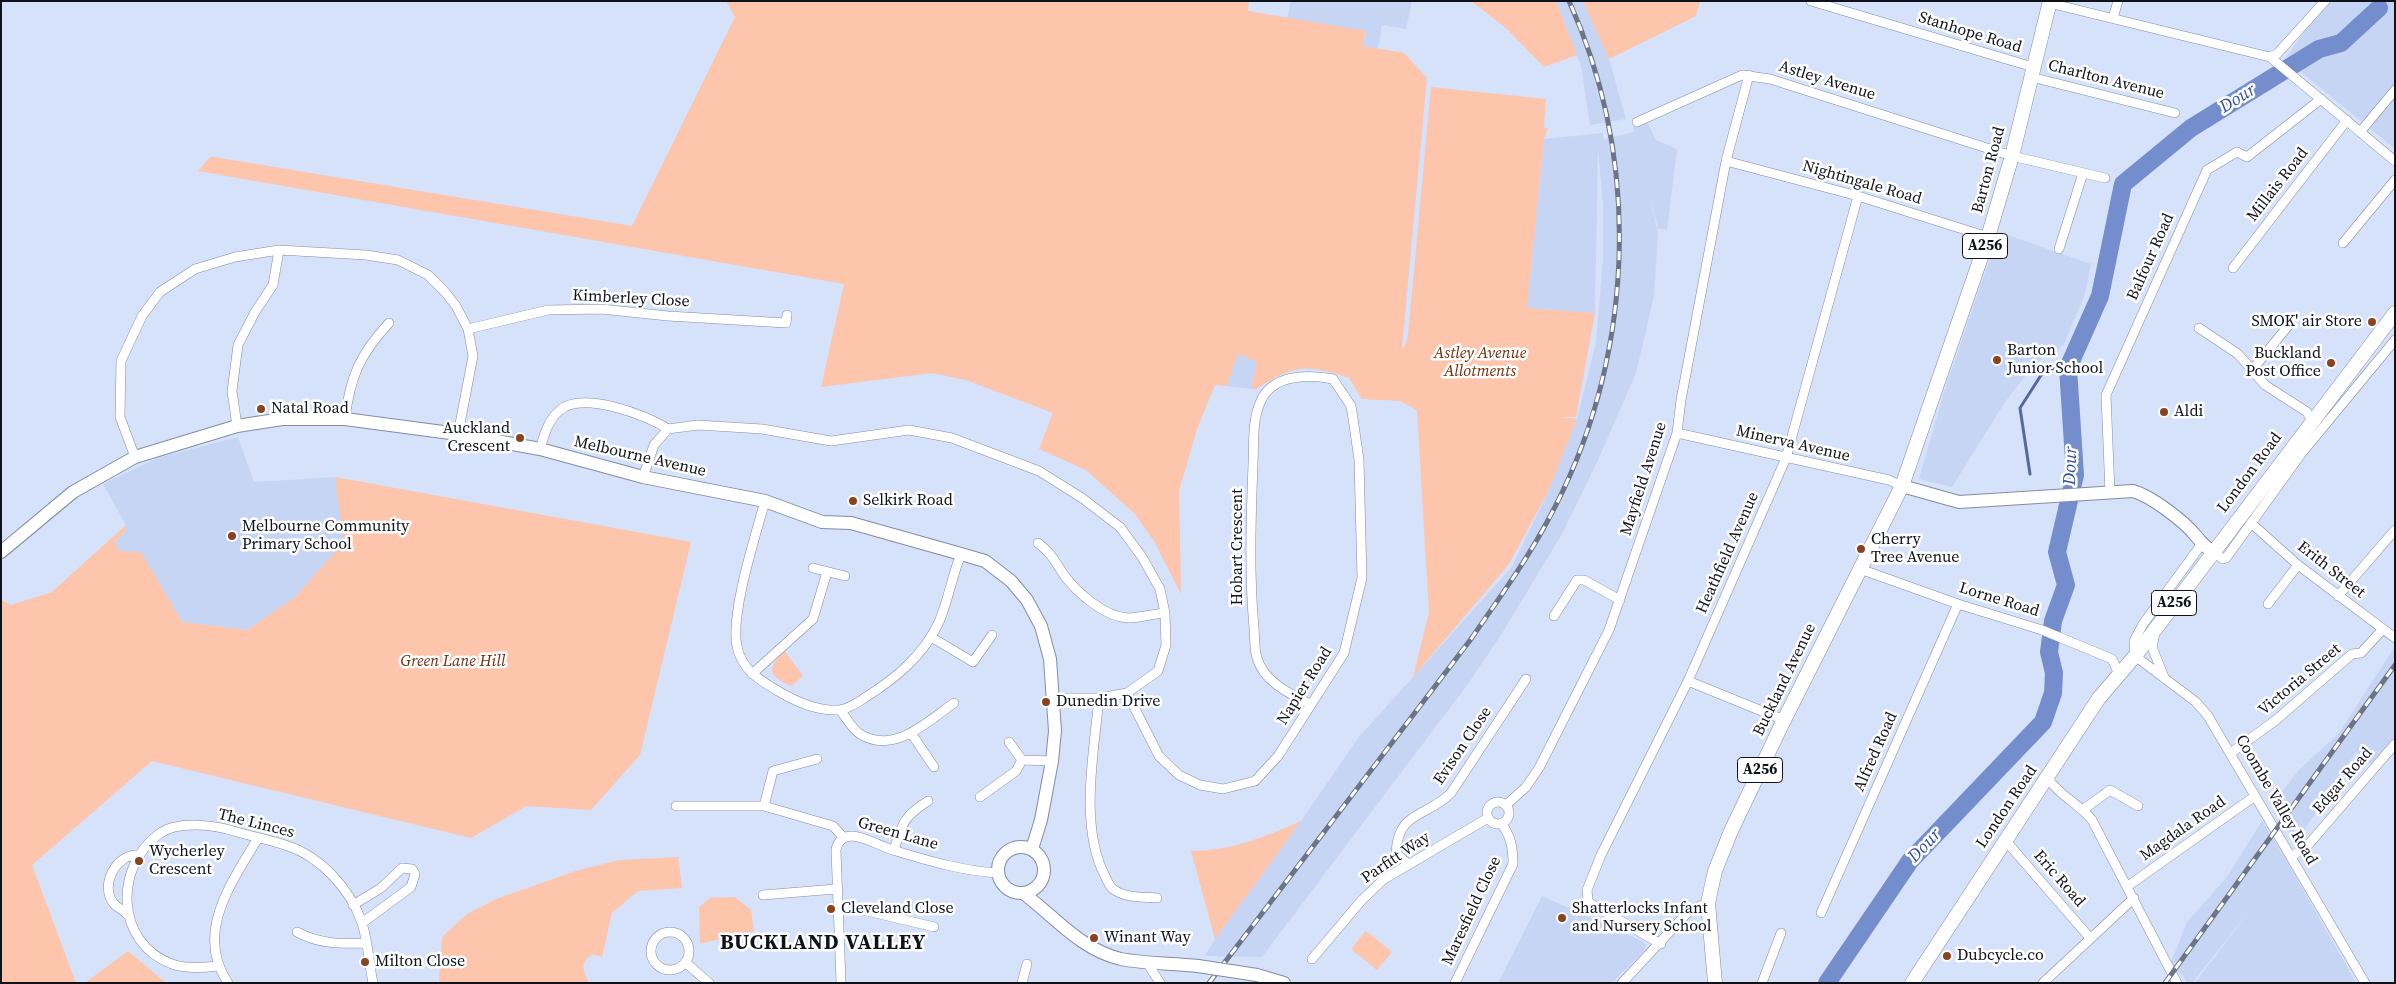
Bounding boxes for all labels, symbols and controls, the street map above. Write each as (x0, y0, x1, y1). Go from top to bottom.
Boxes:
street label: Stanhope Road (1916, 8, 2024, 58)
street label: Charlton Avenue (2046, 56, 2166, 104)
street label: Astley Avenue (1776, 57, 1878, 105)
water label: Dour (2216, 80, 2260, 118)
street label: Barton Road (1968, 125, 2010, 215)
street label: Millais Road (2243, 144, 2313, 226)
street label: Nightingale Road (1800, 157, 1924, 209)
street label: Balfour Road (2123, 211, 2179, 303)
road number: A256 (1962, 234, 2008, 258)
street label: Kimberley Close (572, 286, 690, 312)
place label: SMOK' air Store (2251, 312, 2362, 332)
marker: SMOK' air Store (2366, 316, 2378, 328)
place label: Barton Junior School (2007, 341, 2103, 379)
park label: Astley Avenue Allotments (1434, 344, 1526, 382)
place label: Buckland Post Office (2245, 344, 2321, 382)
marker: Barton Junior School (1991, 354, 2003, 366)
marker: Buckland Post Office (2325, 357, 2337, 369)
place label: Natal Road (271, 399, 349, 419)
place label: Aldi (2174, 402, 2203, 422)
marker: Natal Road (255, 403, 267, 415)
marker: Aldi (2158, 406, 2170, 418)
place label: Auckland Crescent (443, 419, 510, 457)
street label: Mayfield Avenue (1617, 420, 1671, 538)
street label: Minerva Avenue (1734, 422, 1852, 466)
street label: London Road (2214, 429, 2286, 517)
marker: Auckland Crescent (514, 432, 526, 444)
street label: Melbourne Avenue (572, 432, 708, 482)
water label: Dour (2060, 446, 2082, 486)
street label: Hobart Crescent (1228, 489, 1248, 605)
street label: Heathfield Avenue (1693, 489, 1763, 617)
place label: Selkirk Road (863, 491, 953, 511)
marker: Selkirk Road (847, 495, 859, 507)
place label: Melbourne Community Primary School (242, 517, 409, 555)
marker: Melbourne Community Primary School (226, 530, 238, 542)
place label: Cherry Tree Avenue (1871, 530, 1959, 568)
street label: Erith Street (2293, 537, 2369, 603)
marker: Cherry Tree Avenue (1855, 543, 1867, 555)
street label: Lorne Road (1957, 579, 2041, 621)
road number: A256 (2152, 590, 2196, 616)
street label: Buckland Avenue (1749, 621, 1821, 739)
street label: Victoria Street (2255, 640, 2345, 720)
street label: Napier Road (1273, 643, 1337, 729)
park label: Green Lane Hill (401, 652, 505, 672)
place label: Dunedin Drive (1056, 692, 1160, 712)
marker: Dunedin Drive (1040, 696, 1052, 708)
street label: Evison Close (1430, 703, 1496, 789)
street label: Alfred Road (1850, 709, 1902, 795)
street label: Coombe Valley Road (2231, 732, 2321, 868)
street label: Edgar Road (2309, 744, 2377, 818)
road number: A256 (1738, 758, 1782, 782)
street label: London Road (1972, 762, 2042, 852)
street label: Magdala Road (2137, 792, 2229, 866)
street label: The Linces (216, 805, 296, 843)
street label: Green Lane (856, 813, 940, 855)
water label: Dour (1904, 824, 1946, 868)
street label: Parfitt Way (1358, 828, 1434, 888)
place label: Wycherley Crescent (149, 842, 225, 880)
street label: Eric Road (2029, 847, 2089, 911)
street label: Maresfield Close (1438, 854, 1506, 968)
marker: Wycherley Crescent (133, 855, 145, 867)
place label: Cleveland Close (841, 899, 954, 919)
place label: Shatterlocks Infant and Nursery School (1572, 899, 1711, 937)
marker: Cleveland Close (825, 903, 837, 915)
marker: Shatterlocks Infant and Nursery School (1556, 912, 1568, 924)
place label: Winant Way (1104, 928, 1191, 948)
district label: BUCKLAND VALLEY (718, 931, 928, 957)
marker: Winant Way (1088, 932, 1100, 944)
place label: Dubcycle.co (1957, 946, 2044, 966)
marker: Dubcycle.co (1941, 950, 1953, 962)
place label: Milton Close (375, 952, 465, 972)
marker: Milton Close (359, 956, 371, 968)

